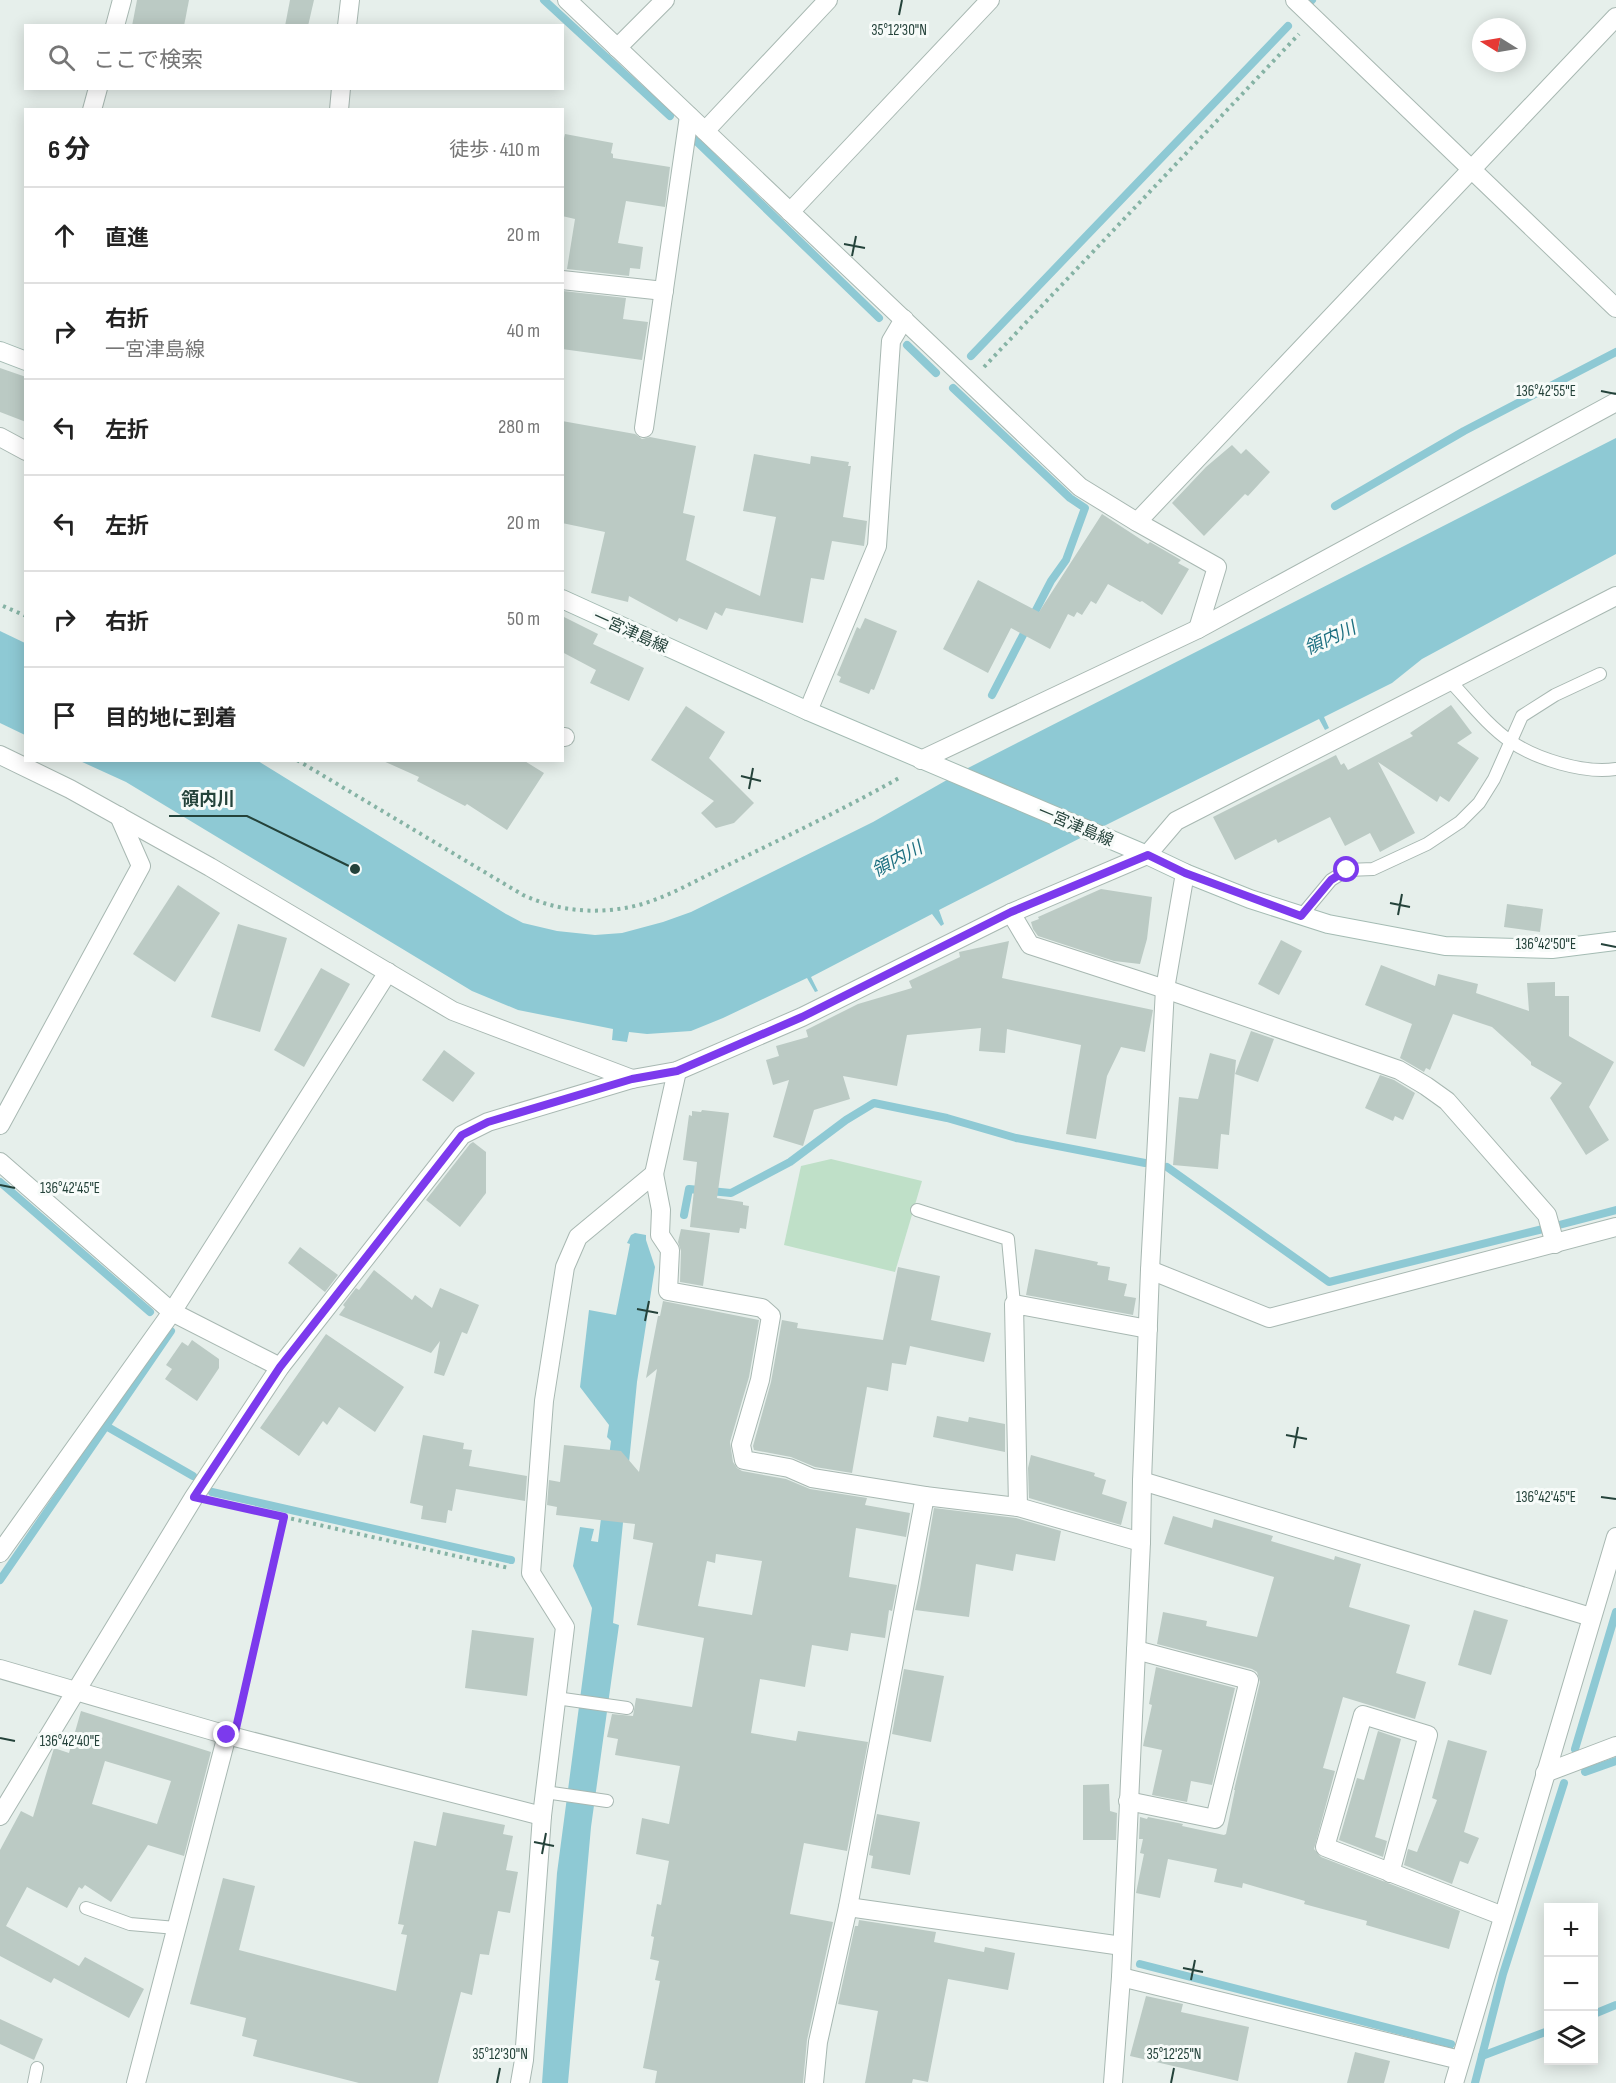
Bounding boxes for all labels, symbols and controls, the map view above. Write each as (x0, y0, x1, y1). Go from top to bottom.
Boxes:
north arrow (1472, 18, 1526, 72)
text: 35°12'30"N (871, 21, 927, 40)
search box (24, 24, 564, 90)
icon: search (45, 41, 78, 74)
text: ここで検索 (93, 47, 203, 74)
text: 6 分 (48, 135, 90, 166)
text: 徒歩 · 410 m (449, 138, 540, 162)
icon: ahead (48, 219, 81, 252)
text: 20 m (507, 223, 540, 247)
text: 直進 (105, 225, 149, 252)
text: 右折 (105, 306, 149, 333)
icon: right (48, 315, 81, 348)
text: 40 m (507, 319, 540, 343)
text: 一宮津島線 (105, 338, 205, 362)
text: 136°42'55"E (1516, 382, 1576, 401)
icon: left (48, 411, 81, 444)
text: 280 m (498, 415, 540, 439)
text: 左折 (105, 417, 149, 444)
icon: left (48, 507, 81, 540)
text: 20 m (507, 511, 540, 535)
text: 左折 (105, 513, 149, 540)
icon: right (48, 603, 81, 636)
text: 50 m (507, 607, 540, 631)
street label: 一宮津島線 (590, 607, 671, 657)
text: 右折 (105, 609, 149, 636)
water label: 領内川 (1301, 617, 1361, 659)
icon: arrive (48, 699, 81, 732)
text: 目的地に到着 (105, 705, 237, 732)
callout: 領内川 (169, 780, 247, 816)
text: 領内川 (181, 789, 235, 810)
street label: 一宮津島線 (1035, 802, 1116, 851)
water label: 領内川 (868, 837, 928, 881)
route start (1333, 856, 1359, 882)
text: 136°42'50"E (1516, 935, 1576, 954)
text: 136°42'45"E (40, 1179, 100, 1198)
text: 136°42'45"E (1516, 1488, 1576, 1507)
route end (213, 1721, 239, 1747)
text: 136°42'40"E (40, 1732, 100, 1751)
map controls (1544, 1903, 1598, 2065)
button: + (1544, 1903, 1598, 1957)
button: − (1544, 1957, 1598, 2011)
button: layers (1544, 2011, 1598, 2065)
text: 35°12'30"N (472, 2045, 528, 2064)
text: 35°12'25"N (1147, 2045, 1201, 2064)

